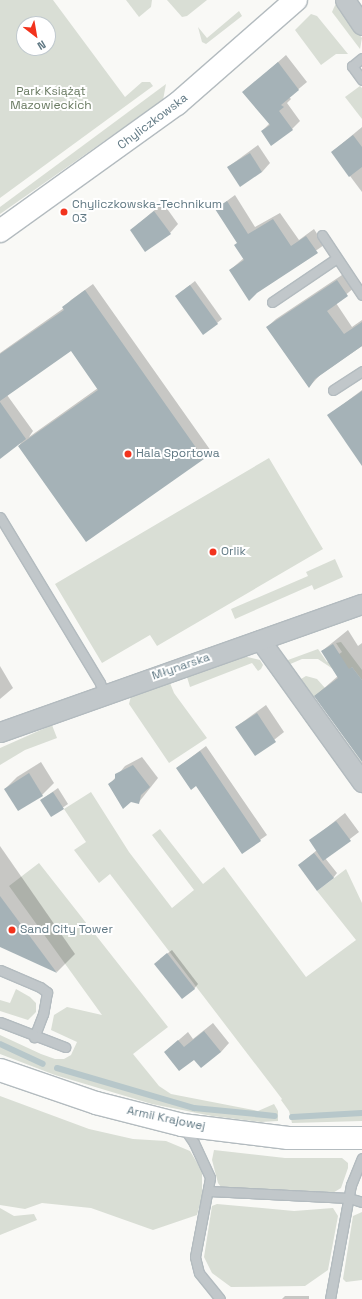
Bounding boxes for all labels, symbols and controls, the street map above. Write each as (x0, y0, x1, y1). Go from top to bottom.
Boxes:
north arrow (16, 16, 56, 56)
text: N (35, 38, 48, 53)
park label: Park Książąt Mazowieckich (10, 85, 92, 113)
street label: Chyliczkowska (115, 91, 191, 153)
place label: Chyliczkowska-Technikum 03 (72, 198, 222, 226)
marker: Chyliczkowska-Technikum 03 (59, 207, 69, 217)
place label: Hala Sportowa (136, 447, 220, 461)
marker: Hala Sportowa (123, 449, 133, 459)
place label: Orlik (221, 545, 246, 559)
marker: Orlik (208, 547, 218, 557)
street label: Młynarska (150, 650, 212, 684)
place label: Sand City Tower (20, 923, 113, 937)
marker: Sand City Tower (7, 925, 17, 935)
street label: Armii Krajowej (126, 1104, 206, 1134)

